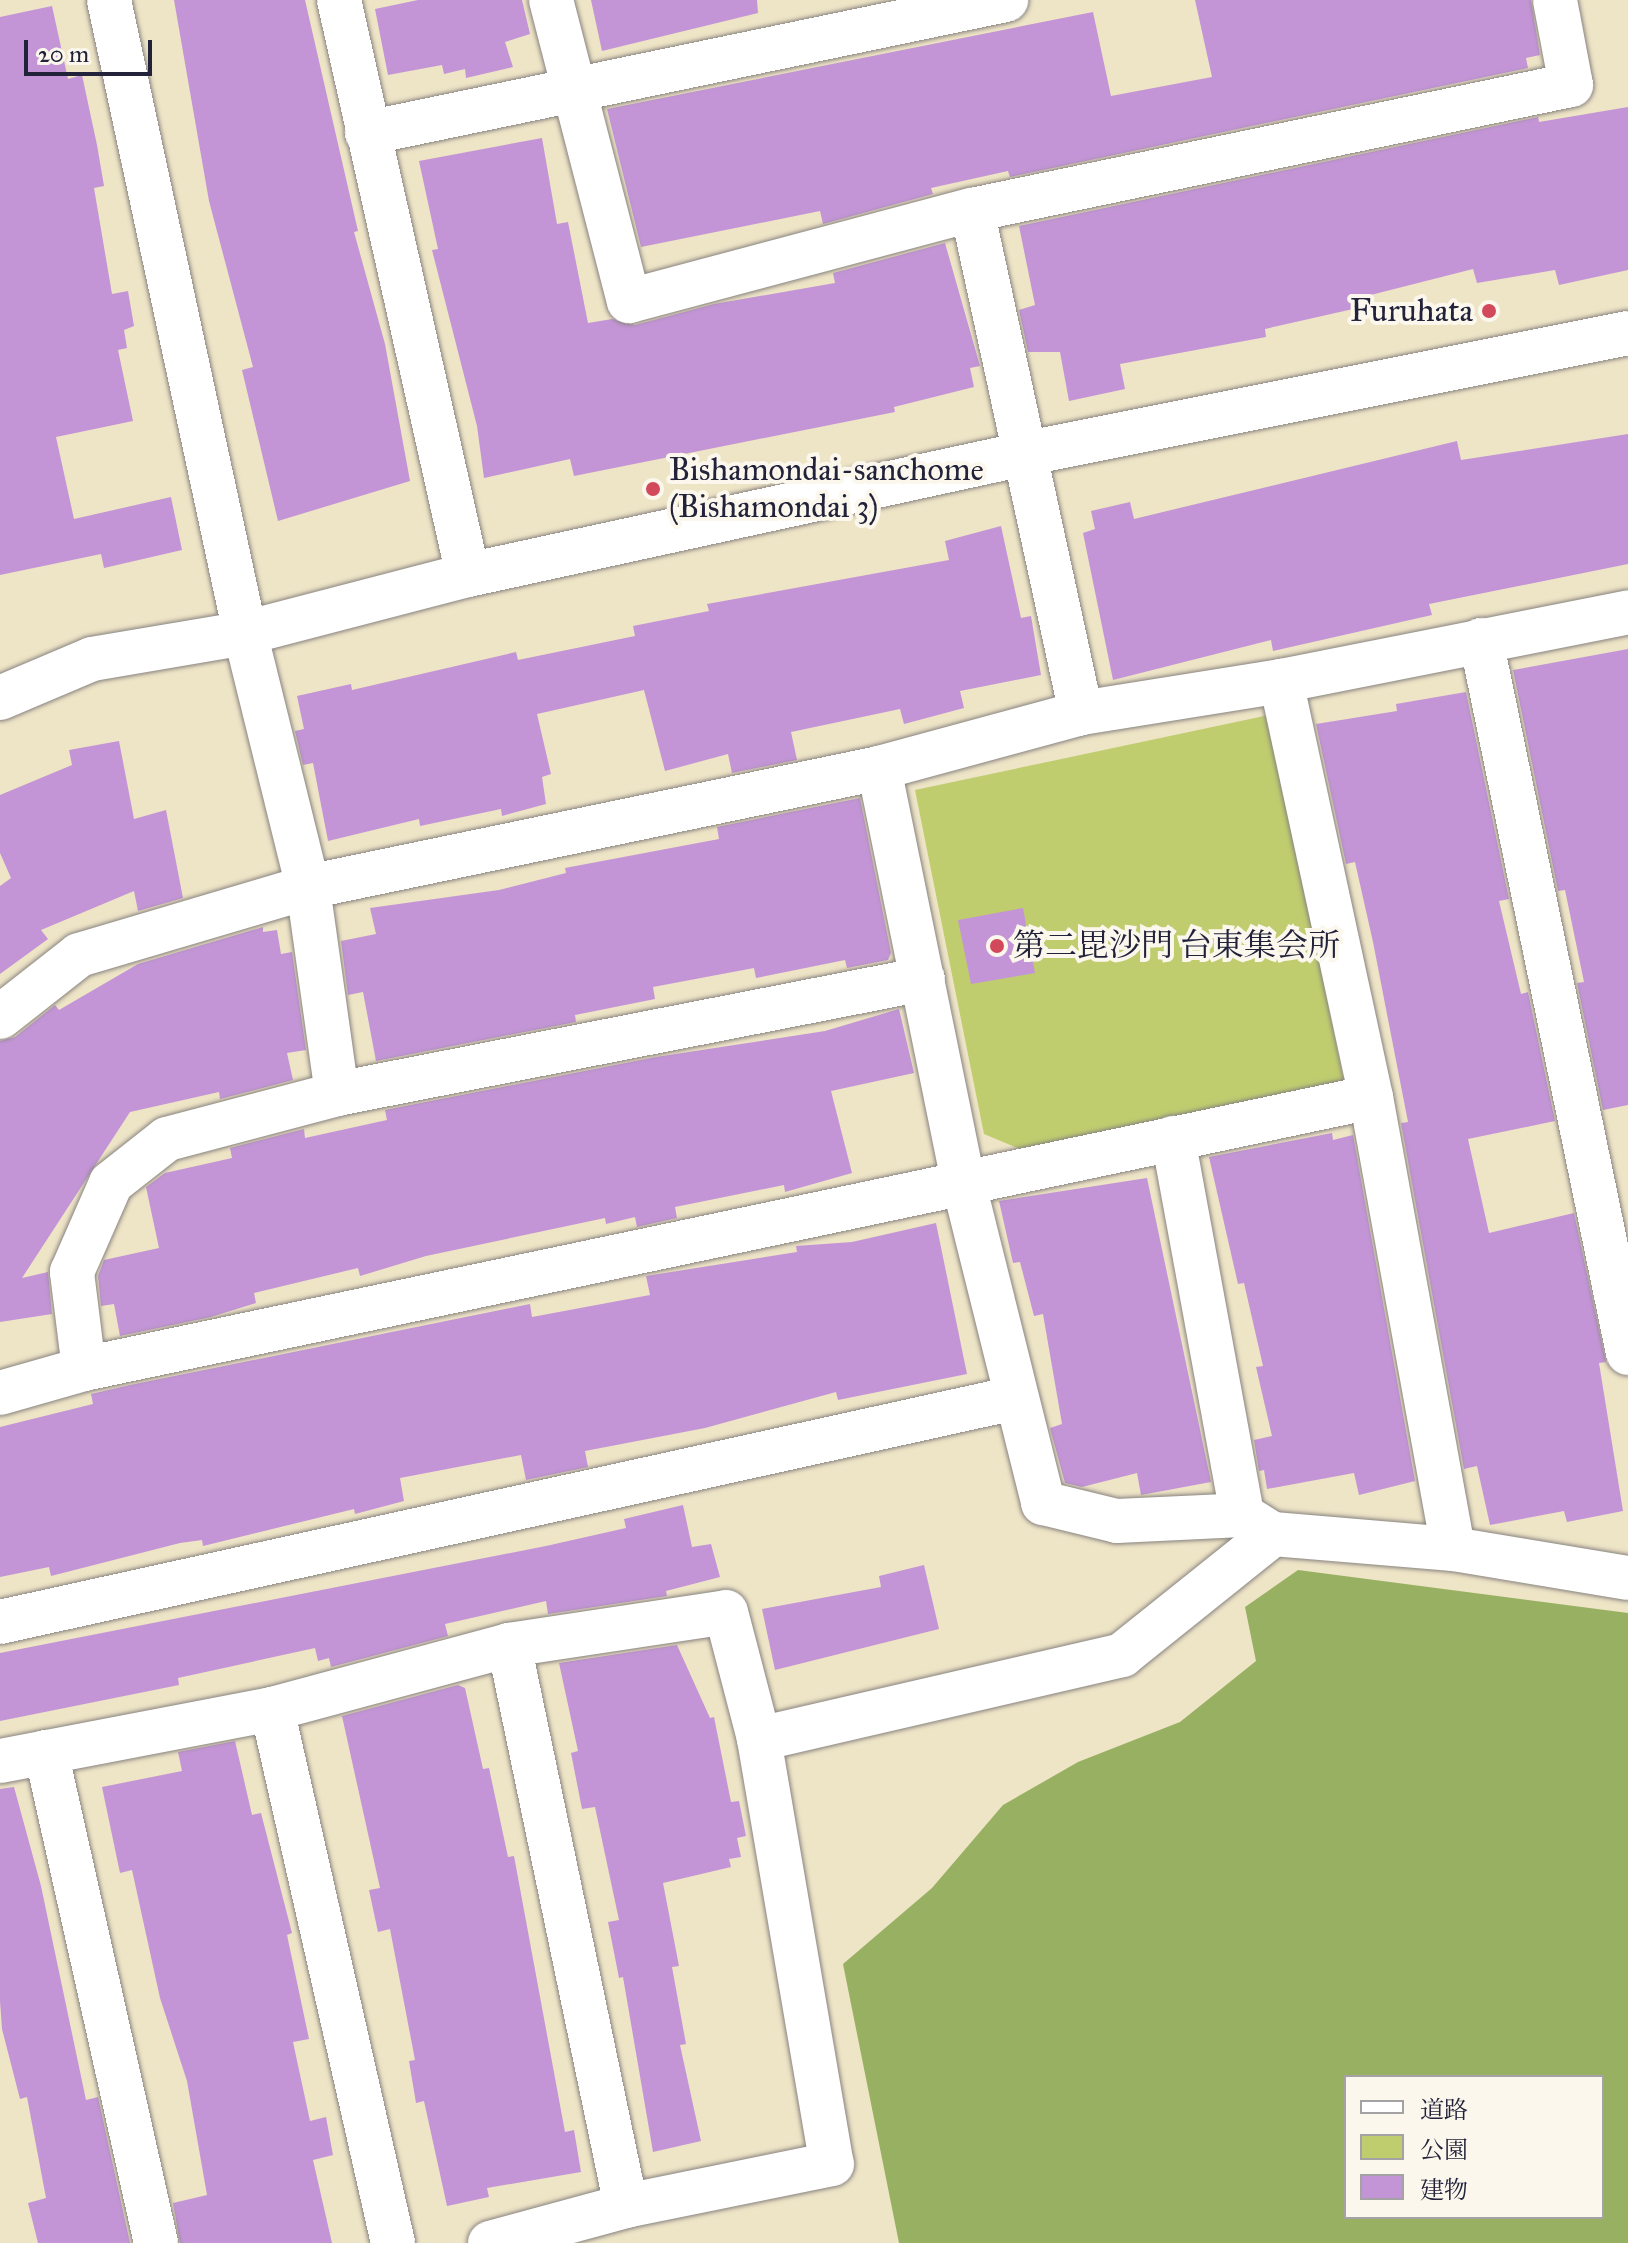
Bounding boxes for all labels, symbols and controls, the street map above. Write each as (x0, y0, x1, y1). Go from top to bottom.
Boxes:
scale bar (28, 24, 156, 74)
text: 20 m (38, 39, 89, 69)
place label: Furuhata (1350, 292, 1473, 330)
marker: Furuhata (1480, 302, 1498, 320)
place label: Bishamondai-sanchome (Bishamondai 3) (669, 452, 984, 527)
marker: Bishamondai-sanchome (Bishamondai 3) (644, 480, 662, 498)
place label: 第二毘沙門 台東集会所 (1013, 927, 1340, 965)
marker: 第二毘沙門 台東集会所 (988, 937, 1006, 955)
legend (1344, 2075, 1604, 2219)
text: 道路 (1420, 2095, 1468, 2125)
text: 公園 (1420, 2135, 1468, 2165)
text: 建物 (1420, 2175, 1468, 2205)

